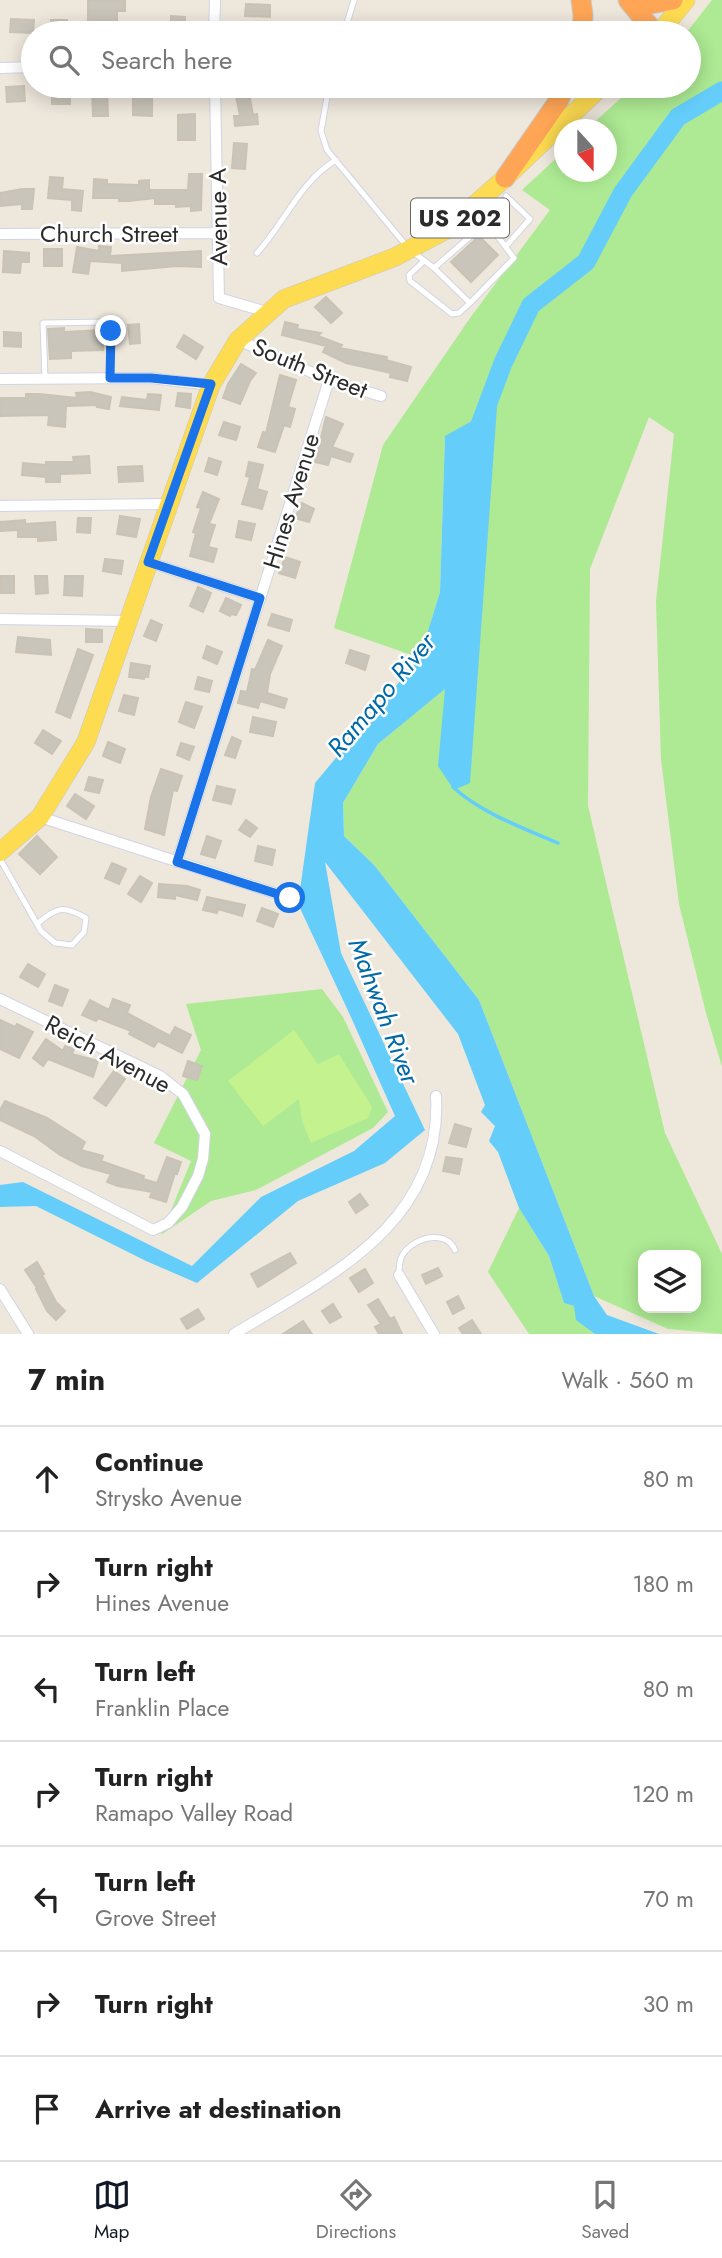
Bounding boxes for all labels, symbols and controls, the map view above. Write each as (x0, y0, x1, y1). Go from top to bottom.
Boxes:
search box (21, 21, 701, 98)
icon: search (45, 41, 83, 79)
text: Search here (101, 41, 233, 79)
north arrow (554, 119, 617, 182)
street label: Avenue A (200, 168, 236, 266)
road number: US 202 (411, 198, 509, 238)
street label: Church Street (40, 216, 178, 251)
route end (95, 315, 126, 346)
street label: South Street (247, 329, 373, 407)
street label: Hines Avenue (254, 429, 328, 573)
water label: Ramapo River (318, 624, 445, 765)
route start (274, 882, 305, 913)
water label: Mahwah River (339, 933, 430, 1091)
street label: Reich Avenue (39, 1006, 177, 1102)
map controls (638, 1250, 701, 1313)
button: layers (638, 1250, 701, 1313)
text: 7 min (28, 1358, 105, 1401)
text: Walk · 560 m (561, 1363, 694, 1397)
text: Continue (95, 1443, 204, 1481)
icon: ahead (28, 1460, 66, 1498)
text: 80 m (643, 1462, 694, 1496)
text: Strysko Avenue (95, 1481, 242, 1515)
text: Turn right (95, 1548, 213, 1586)
icon: right (28, 1565, 66, 1603)
text: 180 m (632, 1567, 694, 1601)
text: Hines Avenue (95, 1586, 229, 1620)
text: Turn left (95, 1653, 195, 1691)
icon: left (28, 1670, 66, 1708)
text: 80 m (643, 1672, 694, 1706)
text: Franklin Place (95, 1691, 229, 1725)
text: Turn right (95, 1758, 213, 1796)
icon: right (28, 1775, 66, 1813)
text: 120 m (632, 1777, 694, 1811)
text: Ramapo Valley Road (95, 1796, 293, 1830)
text: Turn left (95, 1863, 195, 1901)
icon: left (28, 1880, 66, 1918)
text: 70 m (643, 1882, 694, 1916)
text: Grove Street (95, 1901, 216, 1935)
icon: right (28, 1985, 66, 2023)
text: Turn right (95, 1985, 213, 2023)
text: 30 m (643, 1987, 694, 2021)
icon: arrive (28, 2090, 66, 2128)
text: Arrive at destination (95, 2090, 342, 2128)
tab: Map (93, 2176, 131, 2245)
tab: Directions (316, 2176, 396, 2245)
tab: Saved (581, 2176, 629, 2245)

